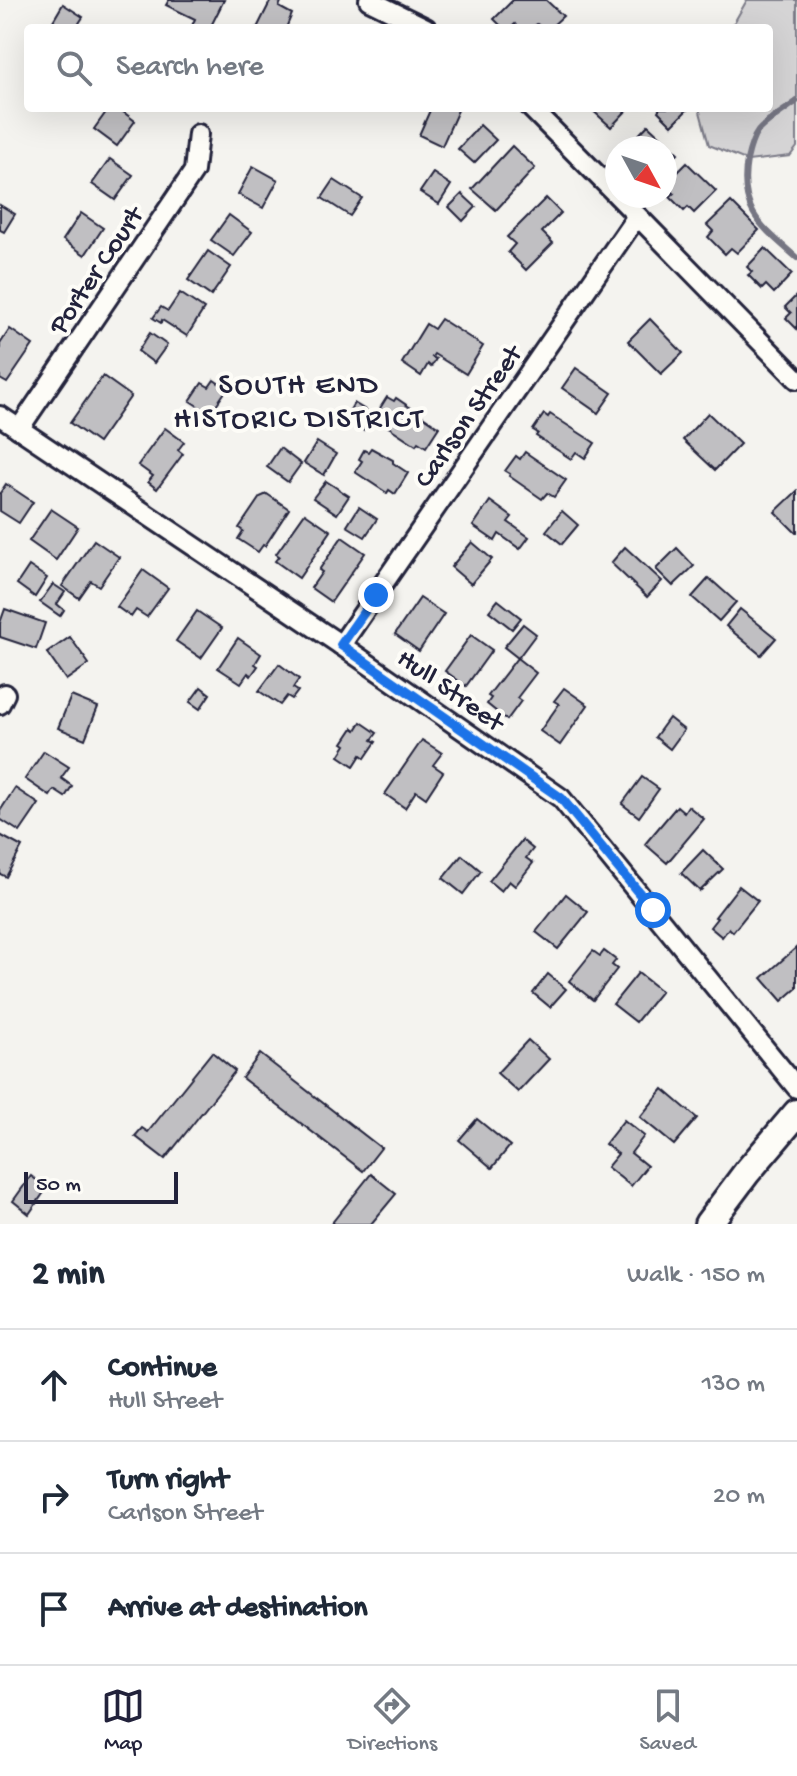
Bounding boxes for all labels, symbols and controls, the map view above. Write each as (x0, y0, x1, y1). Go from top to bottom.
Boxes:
search box (24, 24, 773, 112)
icon: search (52, 46, 96, 90)
text: Search here (116, 51, 264, 86)
north arrow (605, 136, 677, 208)
street label: Porter Court (43, 199, 154, 342)
street label: Carlson Street (408, 338, 532, 495)
district label: SOUTH END HISTORIC DISTRICT (173, 370, 425, 439)
route end (358, 577, 394, 613)
street label: Hull Street (390, 643, 511, 742)
route start (635, 892, 671, 928)
scale bar (24, 1168, 178, 1204)
text: 50 m (36, 1173, 81, 1199)
text: 2 min (32, 1256, 104, 1296)
text: Walk · 150 m (627, 1261, 765, 1292)
text: Continue (108, 1352, 217, 1387)
icon: ahead (32, 1363, 76, 1407)
text: 130 m (702, 1370, 765, 1401)
text: Hull Street (108, 1387, 222, 1418)
text: Turn right (108, 1464, 228, 1499)
icon: right (32, 1475, 76, 1519)
text: 20 m (713, 1482, 765, 1513)
text: Carlson Street (108, 1499, 262, 1530)
icon: arrive (32, 1587, 76, 1631)
text: Arrive at destination (108, 1592, 368, 1627)
tab: Map (101, 1684, 145, 1758)
tab: Directions (348, 1684, 437, 1758)
tab: Saved (639, 1684, 696, 1758)

